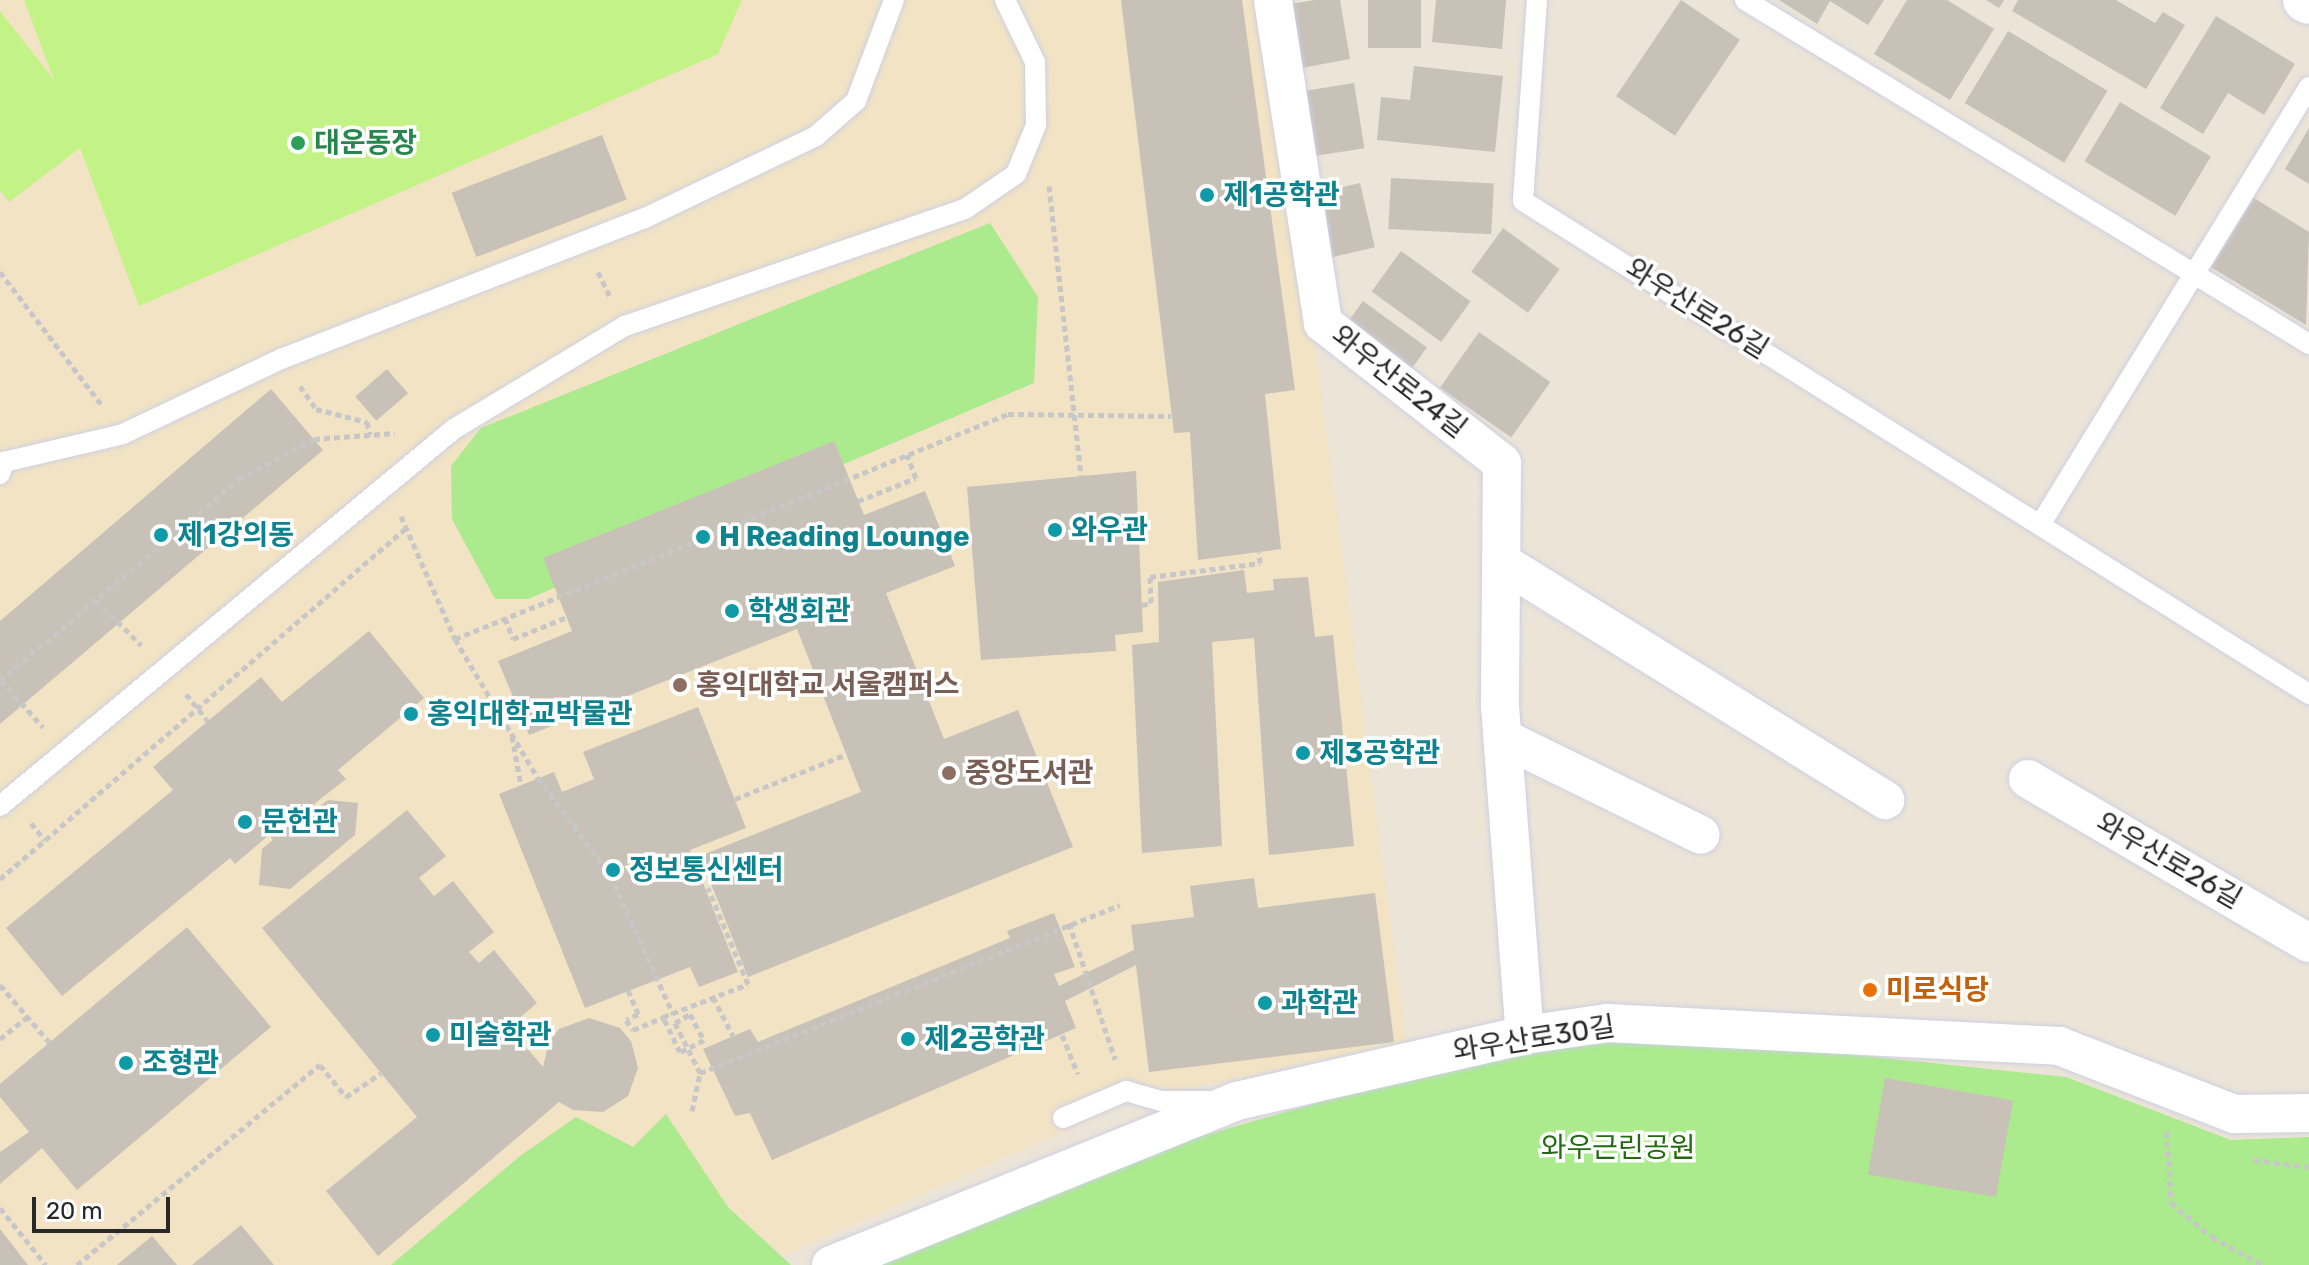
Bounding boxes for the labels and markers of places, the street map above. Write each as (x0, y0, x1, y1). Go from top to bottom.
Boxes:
place label: 대운동장 (314, 126, 417, 160)
marker: 대운동장 (289, 134, 307, 152)
place label: 제1공학관 (1223, 178, 1340, 212)
marker: 제1공학관 (1198, 186, 1216, 204)
place label: 와우관 (1071, 513, 1148, 547)
place label: 제1강의동 (177, 518, 294, 552)
place label: H Reading Lounge (719, 520, 970, 554)
marker: 와우관 (1046, 521, 1064, 539)
marker: 제1강의동 (152, 526, 170, 544)
marker: H Reading Lounge (694, 528, 712, 546)
place label: 학생회관 (748, 594, 851, 628)
marker: 학생회관 (723, 602, 741, 620)
place label: 홍익대학교 서울캠퍼스 (696, 668, 960, 702)
marker: 홍익대학교 서울캠퍼스 (671, 676, 689, 694)
place label: 홍익대학교박물관 (427, 697, 633, 731)
marker: 홍익대학교박물관 (402, 705, 420, 723)
place label: 제3공학관 (1319, 736, 1440, 770)
marker: 제3공학관 (1294, 744, 1312, 762)
place label: 중앙도서관 (965, 756, 1094, 790)
marker: 중앙도서관 (940, 764, 958, 782)
place label: 문헌관 (261, 805, 338, 839)
marker: 문헌관 (236, 813, 254, 831)
place label: 정보통신센터 (629, 853, 784, 887)
marker: 정보통신센터 (604, 861, 622, 879)
place label: 미로식당 (1886, 973, 1989, 1007)
marker: 미로식당 (1861, 981, 1879, 999)
place label: 과학관 (1281, 986, 1358, 1020)
marker: 과학관 (1256, 994, 1274, 1012)
place label: 미술학관 (449, 1018, 552, 1052)
place label: 제2공학관 (924, 1022, 1045, 1056)
marker: 미술학관 (424, 1026, 442, 1044)
marker: 제2공학관 (899, 1030, 917, 1048)
place label: 조형관 (142, 1046, 219, 1080)
marker: 조형관 (117, 1054, 135, 1072)

